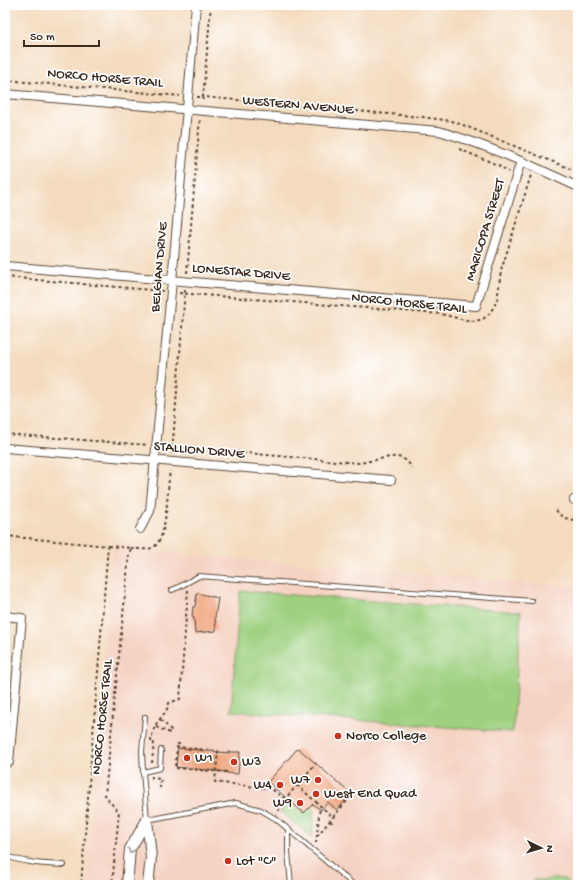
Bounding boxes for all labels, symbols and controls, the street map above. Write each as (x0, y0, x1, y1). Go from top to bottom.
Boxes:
scale bar (24, 22, 99, 48)
text: 50 m (30, 31, 55, 45)
street label: NORCO HORSE TRAIL (46, 65, 164, 93)
street label: WESTERN AVENUE (242, 93, 356, 119)
street label: MARICOPA STREET (462, 176, 510, 283)
street label: BELGIAN DRIVE (148, 220, 173, 314)
street label: LONESTAR DRIVE (191, 260, 292, 286)
street label: NORCO HORSE TRAIL (350, 289, 468, 319)
street label: STALLION DRIVE (153, 439, 246, 464)
street label: NORCO HORSE TRAIL (88, 658, 118, 776)
place label: Norco College (346, 728, 427, 745)
marker: Norco College (333, 731, 343, 741)
place label: W1 (195, 750, 213, 767)
marker: W1 (182, 753, 192, 763)
place label: W3 (242, 754, 261, 771)
marker: W3 (229, 757, 239, 767)
place label: W7 (291, 772, 311, 789)
marker: W7 (313, 775, 323, 785)
place label: W4 (253, 777, 272, 794)
marker: W4 (275, 780, 285, 790)
place label: West End Quad (324, 786, 418, 803)
marker: West End Quad (311, 789, 321, 799)
place label: W9 (273, 795, 292, 812)
marker: W9 (295, 798, 305, 808)
north arrow (521, 828, 561, 868)
text: N (543, 845, 555, 853)
one-way arrow (127, 847, 136, 854)
place label: Lot "C" (236, 853, 277, 870)
marker: Lot "C" (223, 856, 233, 866)

